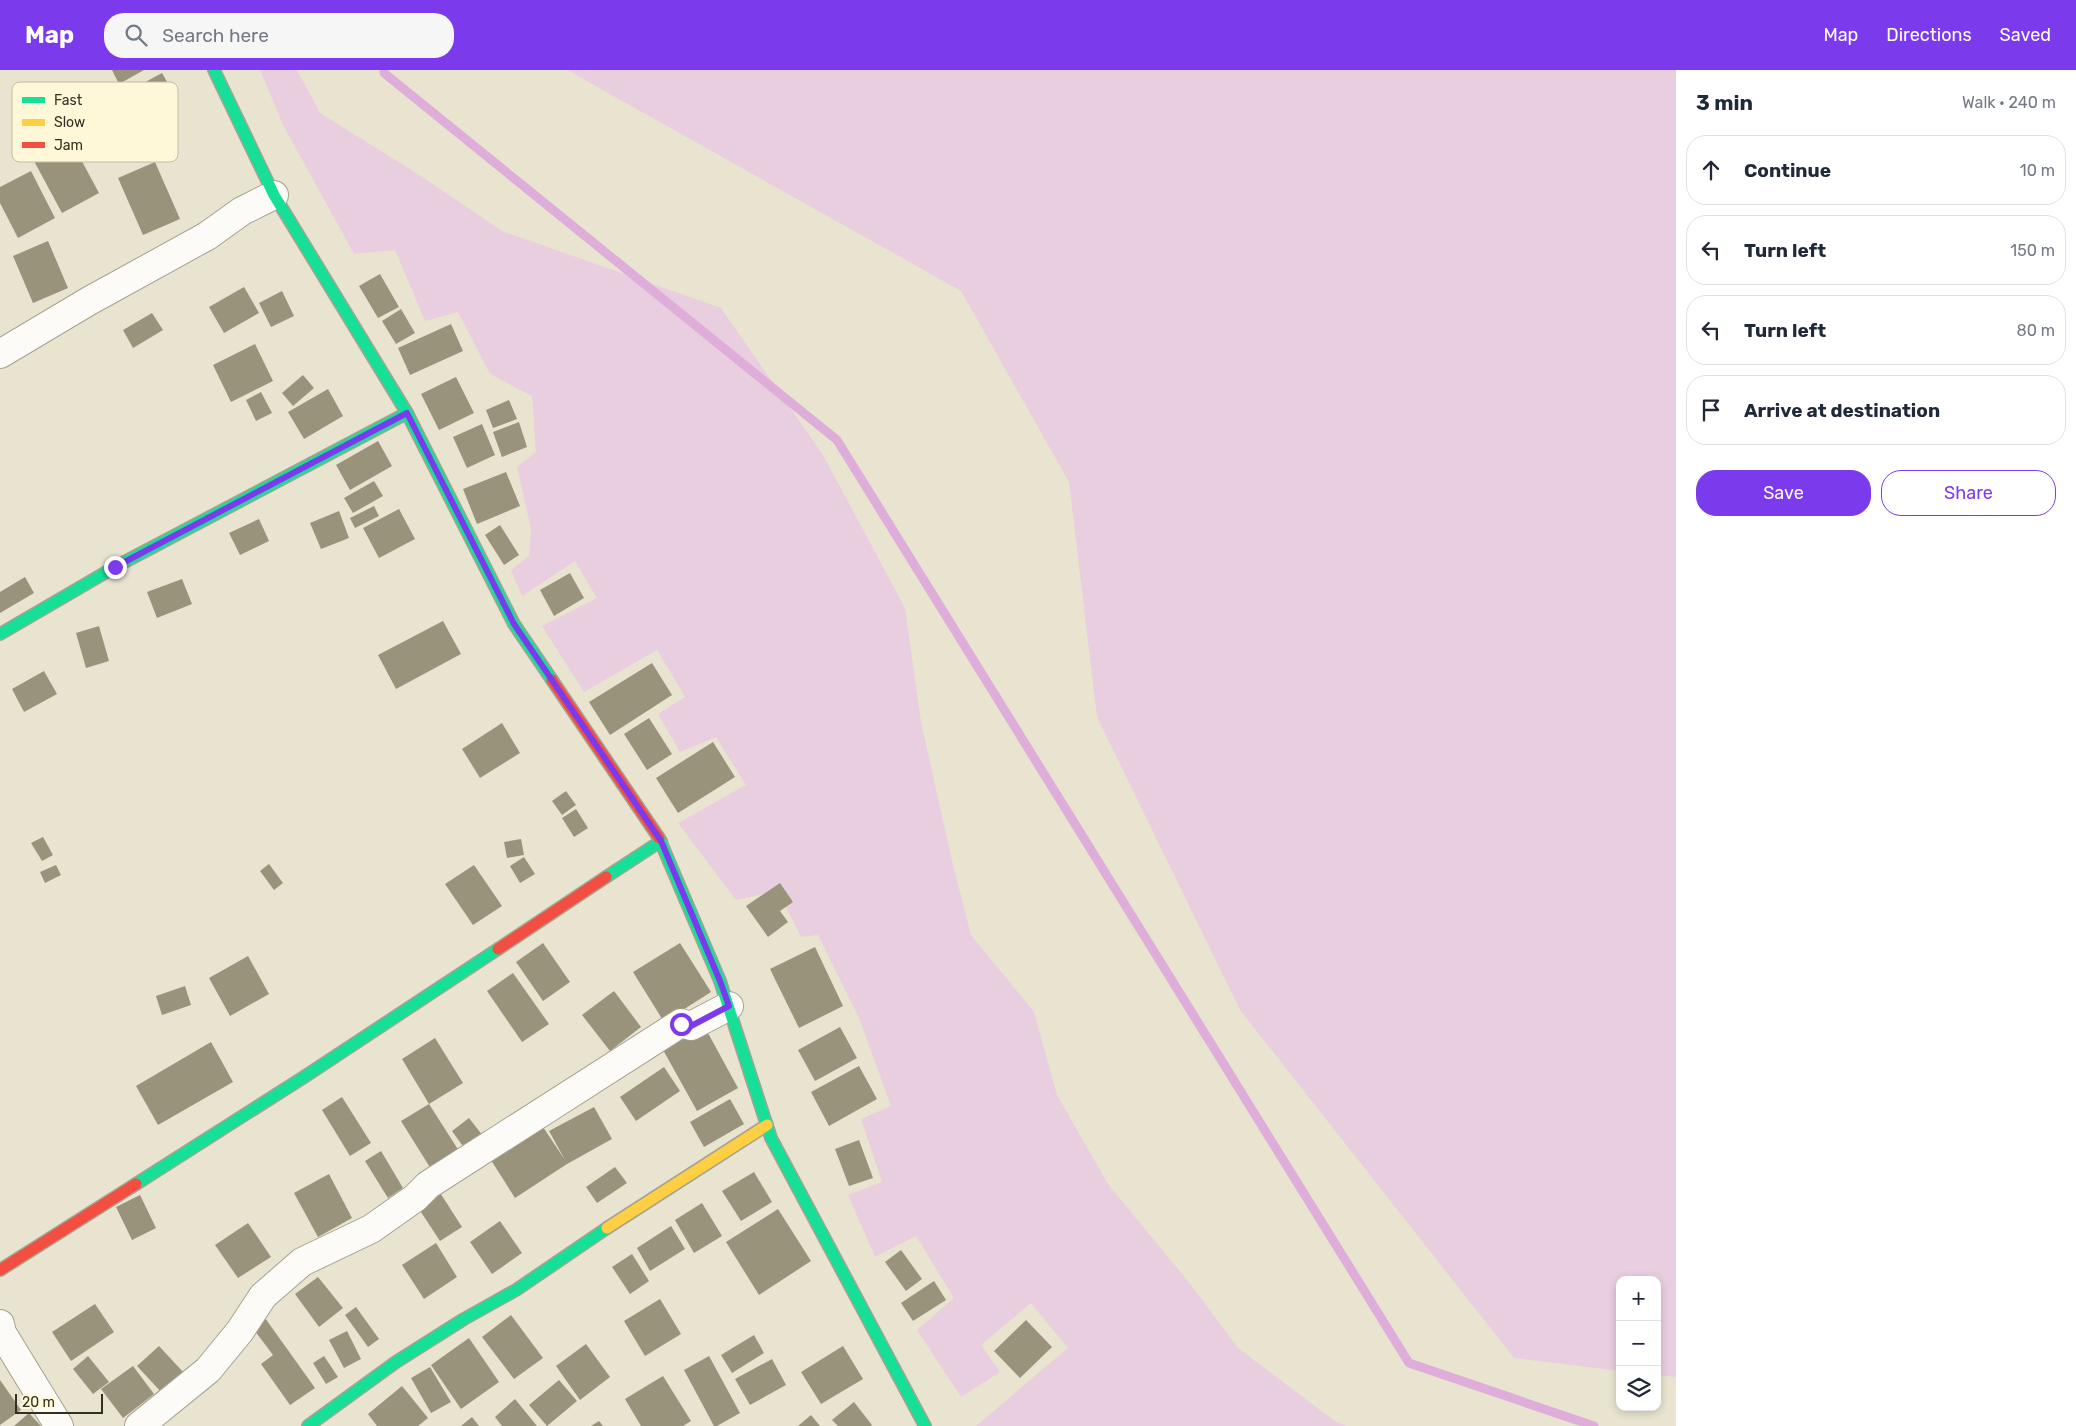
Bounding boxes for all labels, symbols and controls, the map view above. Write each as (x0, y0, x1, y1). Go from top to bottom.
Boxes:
search box (104, 13, 454, 58)
text: Map (25, 21, 74, 49)
icon: search (122, 21, 150, 49)
text: Search here (162, 24, 269, 47)
text: Map (1823, 24, 1858, 46)
text: Directions (1886, 24, 1972, 46)
text: Saved (2000, 24, 2051, 46)
legend (12, 82, 178, 162)
text: 3 min (1696, 90, 1753, 115)
text: Fast (54, 92, 83, 109)
text: Walk · 240 m (1962, 93, 2056, 112)
text: Slow (54, 114, 85, 131)
text: Jam (54, 137, 83, 154)
icon: ahead (1697, 156, 1725, 184)
text: Continue (1744, 159, 1831, 182)
text: 10 m (2020, 161, 2055, 180)
icon: left (1697, 236, 1725, 264)
text: Turn left (1744, 239, 1826, 262)
text: 150 m (2010, 241, 2055, 260)
icon: left (1697, 316, 1725, 344)
text: Turn left (1744, 319, 1826, 342)
text: 80 m (2017, 321, 2055, 340)
icon: arrive (1697, 396, 1725, 424)
text: Arrive at destination (1744, 399, 1940, 422)
button: Save (1696, 470, 1871, 516)
button: Share (1881, 470, 2056, 516)
route end (104, 556, 127, 579)
route start (670, 1013, 693, 1036)
map controls (1616, 1276, 1661, 1411)
button: + (1616, 1276, 1661, 1321)
button: − (1616, 1321, 1661, 1366)
button: layers (1616, 1366, 1661, 1411)
scale bar (15, 1391, 102, 1414)
text: 20 m (22, 1394, 55, 1411)

